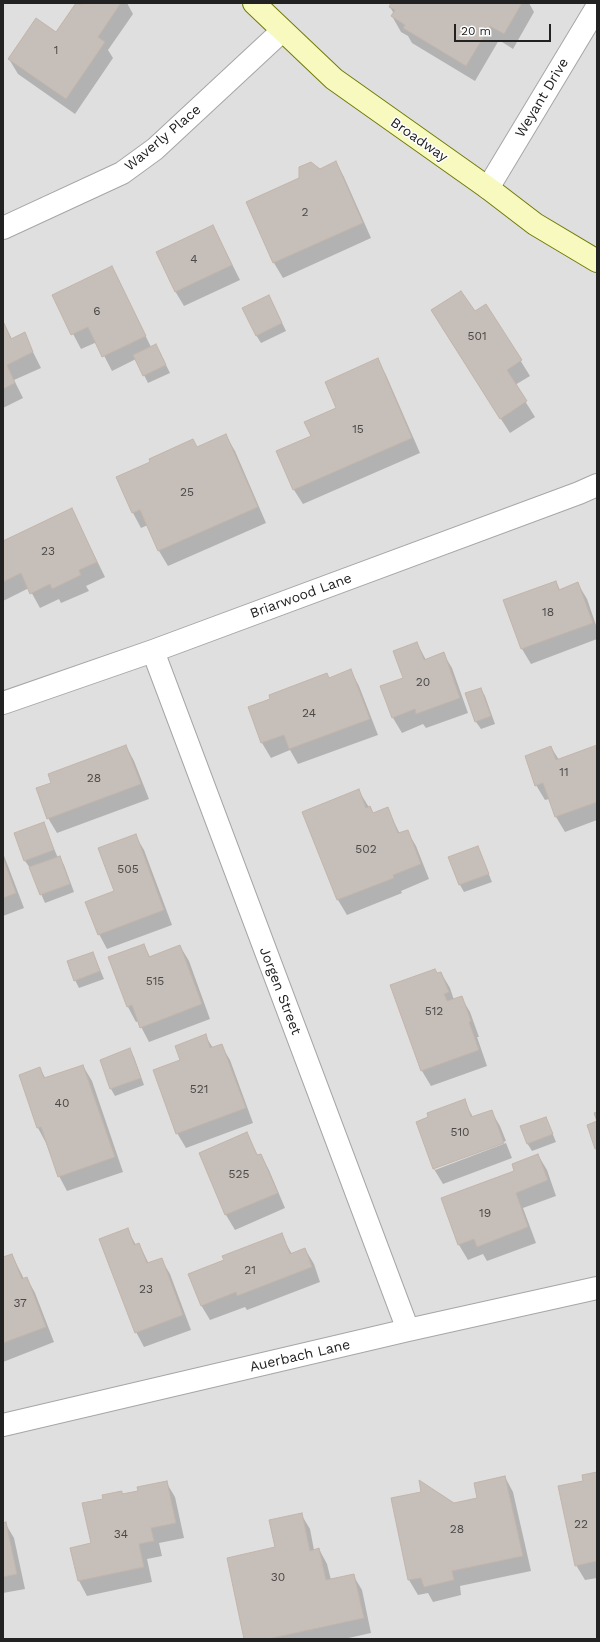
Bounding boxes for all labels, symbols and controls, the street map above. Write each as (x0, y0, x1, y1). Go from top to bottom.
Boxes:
scale bar (456, 16, 553, 42)
text: 20 m (461, 24, 491, 38)
house number: 1 (54, 43, 58, 57)
street label: Weyant Drive (512, 55, 572, 141)
street label: Waverly Place (122, 101, 204, 175)
street label: Broadway (387, 114, 451, 166)
house number: 2 (302, 205, 308, 219)
house number: 4 (190, 252, 198, 266)
house number: 6 (93, 304, 101, 318)
house number: 501 (467, 329, 487, 343)
house number: 15 (352, 422, 364, 436)
house number: 25 (180, 485, 194, 499)
house number: 23 (41, 544, 55, 558)
street label: Briarwood Lane (248, 570, 354, 622)
house number: 18 (542, 605, 554, 619)
house number: 20 (416, 675, 430, 689)
house number: 24 (302, 706, 316, 720)
house number: 11 (559, 765, 569, 779)
house number: 28 (87, 771, 101, 785)
house number: 502 (355, 842, 377, 856)
house number: 505 (117, 862, 139, 876)
street label: Jorgen Street (256, 945, 304, 1037)
house number: 515 (146, 974, 164, 988)
house number: 512 (425, 1004, 443, 1018)
house number: 521 (190, 1082, 208, 1096)
house number: 40 (55, 1096, 69, 1110)
house number: 510 (450, 1125, 470, 1139)
house number: 525 (229, 1167, 249, 1181)
house number: 19 (479, 1206, 491, 1220)
house number: 21 (244, 1263, 256, 1277)
house number: 23 (139, 1282, 153, 1296)
house number: 37 (13, 1296, 27, 1310)
street label: Auerbach Lane (248, 1336, 352, 1376)
house number: 22 (574, 1517, 588, 1531)
house number: 28 (450, 1522, 464, 1536)
house number: 34 (114, 1527, 128, 1541)
house number: 30 (271, 1570, 285, 1584)

